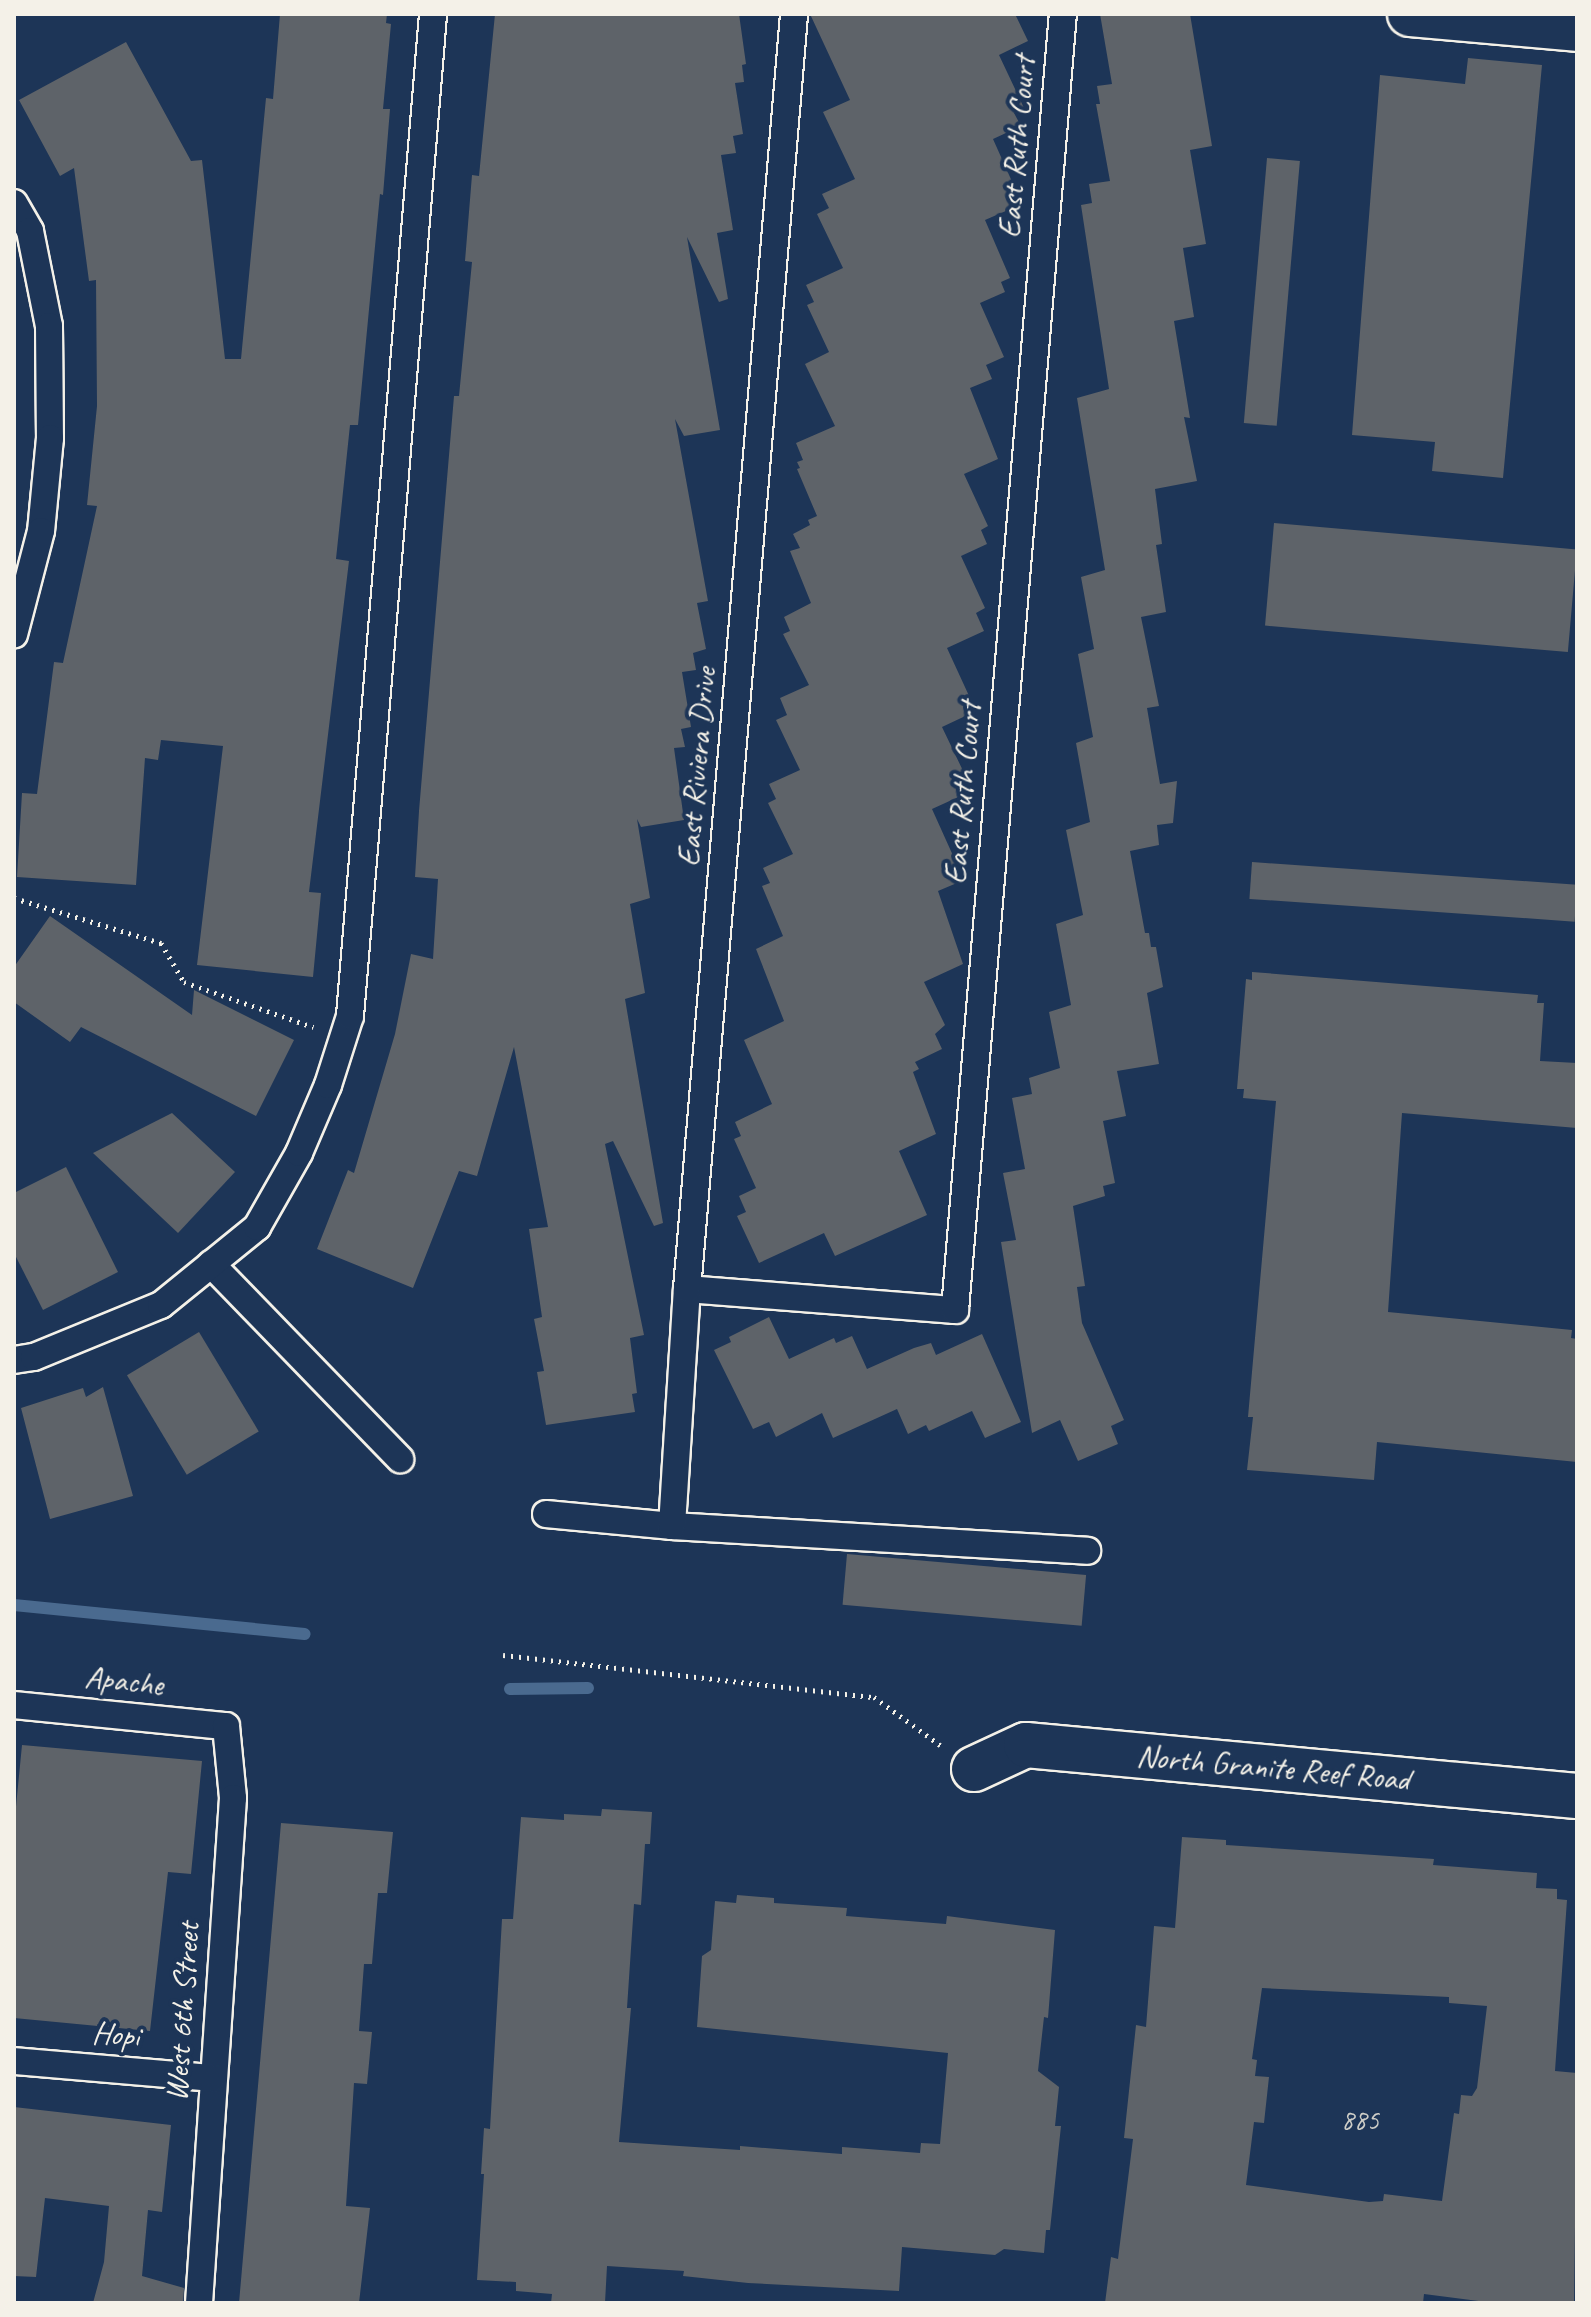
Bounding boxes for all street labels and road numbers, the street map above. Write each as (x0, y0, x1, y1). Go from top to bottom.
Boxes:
street label: East Ruth Court (990, 55, 1044, 239)
street label: East Riviera Drive (669, 665, 725, 869)
street label: East Ruth Court (936, 701, 990, 885)
street label: Apache (83, 1658, 165, 1704)
street label: North Granite Reef Road (1135, 1737, 1411, 1799)
street label: West 6th Street (158, 1921, 208, 2103)
street label: Hopi (91, 2014, 141, 2056)

